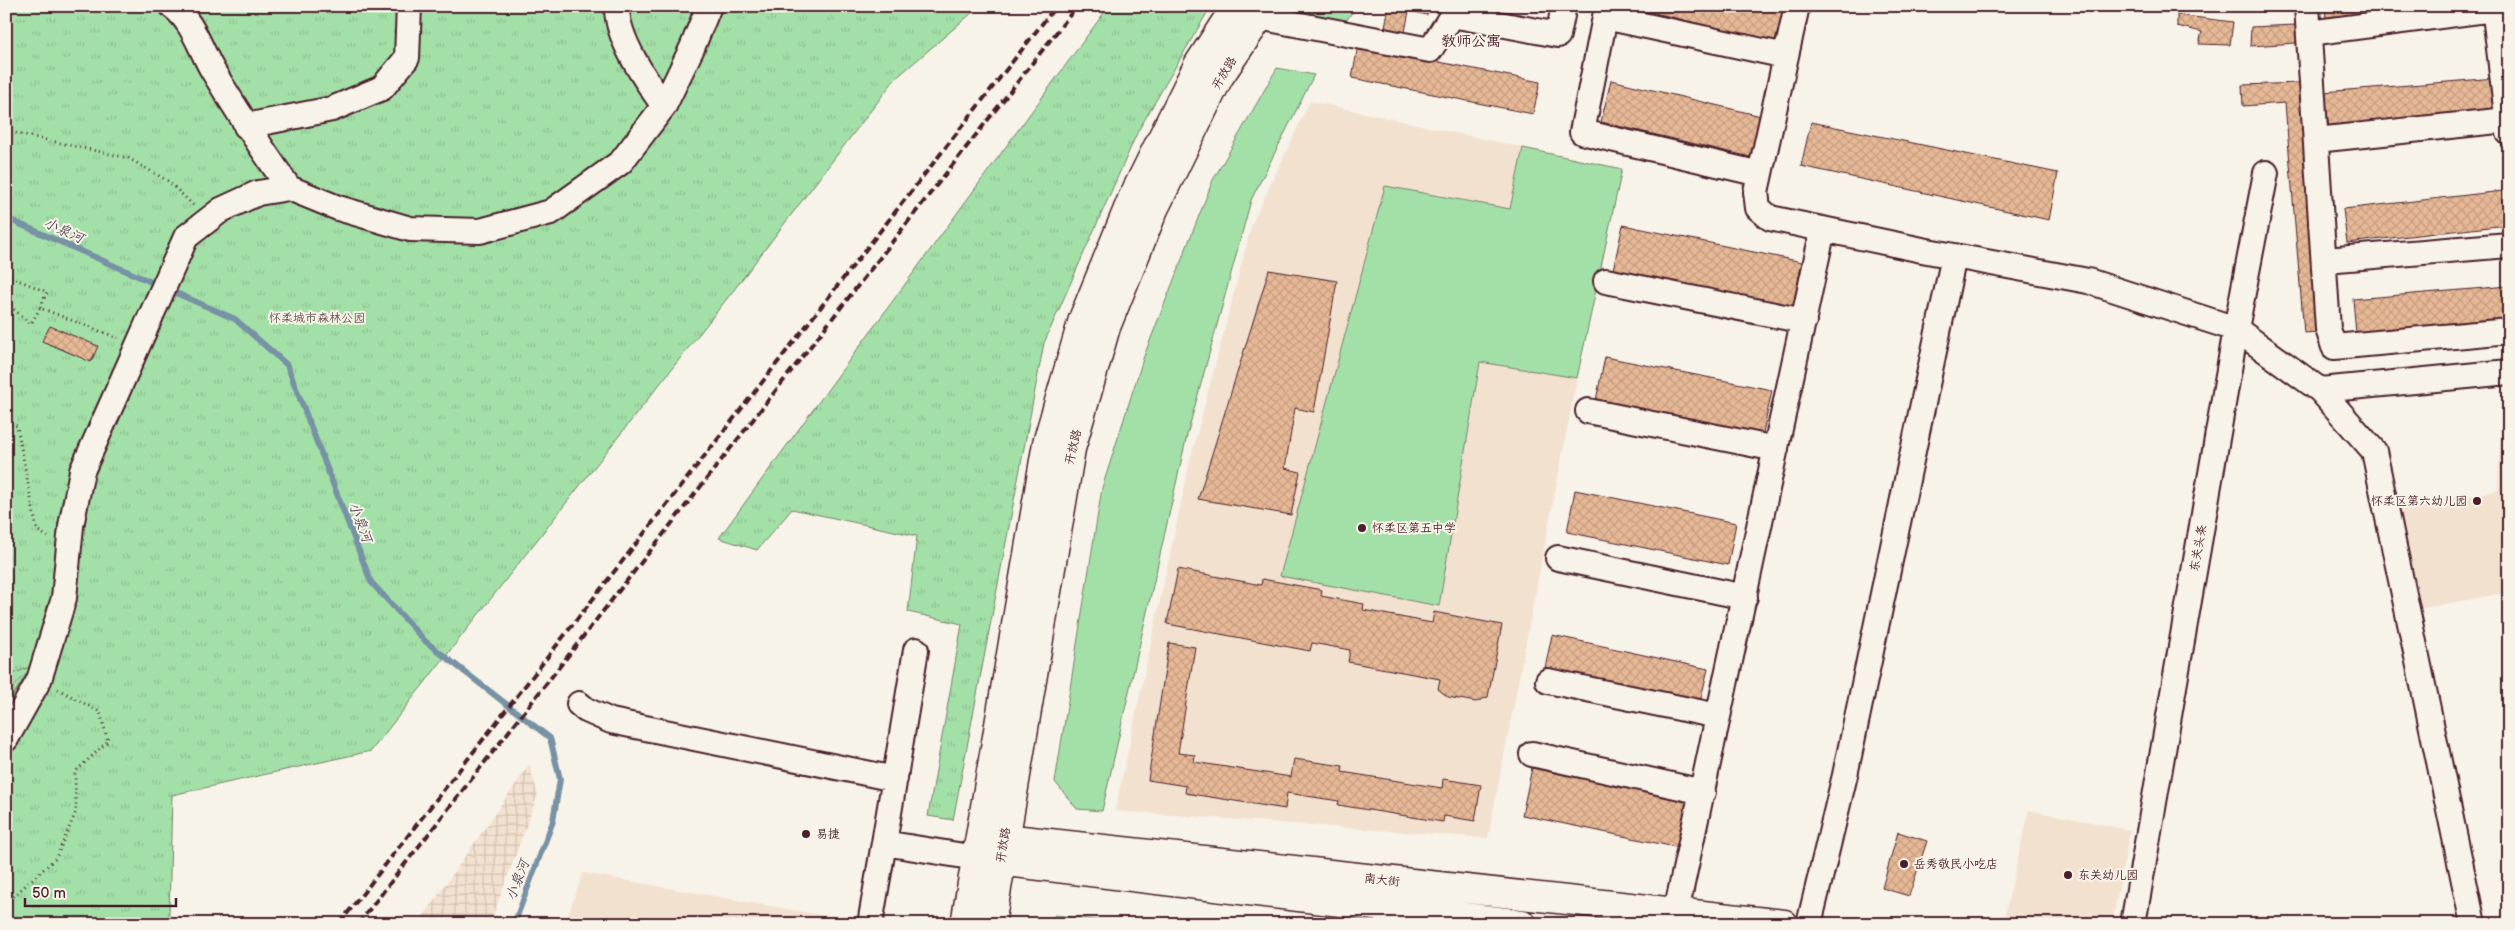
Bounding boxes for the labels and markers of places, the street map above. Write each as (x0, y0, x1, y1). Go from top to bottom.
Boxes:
place label: 怀柔区第六幼儿园 (2371, 494, 2467, 509)
marker: 怀柔区第六幼儿园 (2471, 495, 2483, 507)
place label: 怀柔区第五中学 (1372, 521, 1456, 536)
marker: 怀柔区第五中学 (1356, 522, 1368, 534)
place label: 易捷 (816, 827, 840, 842)
marker: 易捷 (800, 828, 812, 840)
place label: 岳秀敬民小吃店 (1914, 857, 1998, 872)
marker: 岳秀敬民小吃店 (1898, 858, 1910, 870)
place label: 东关幼儿园 (2078, 868, 2138, 883)
marker: 东关幼儿园 (2062, 869, 2074, 881)

